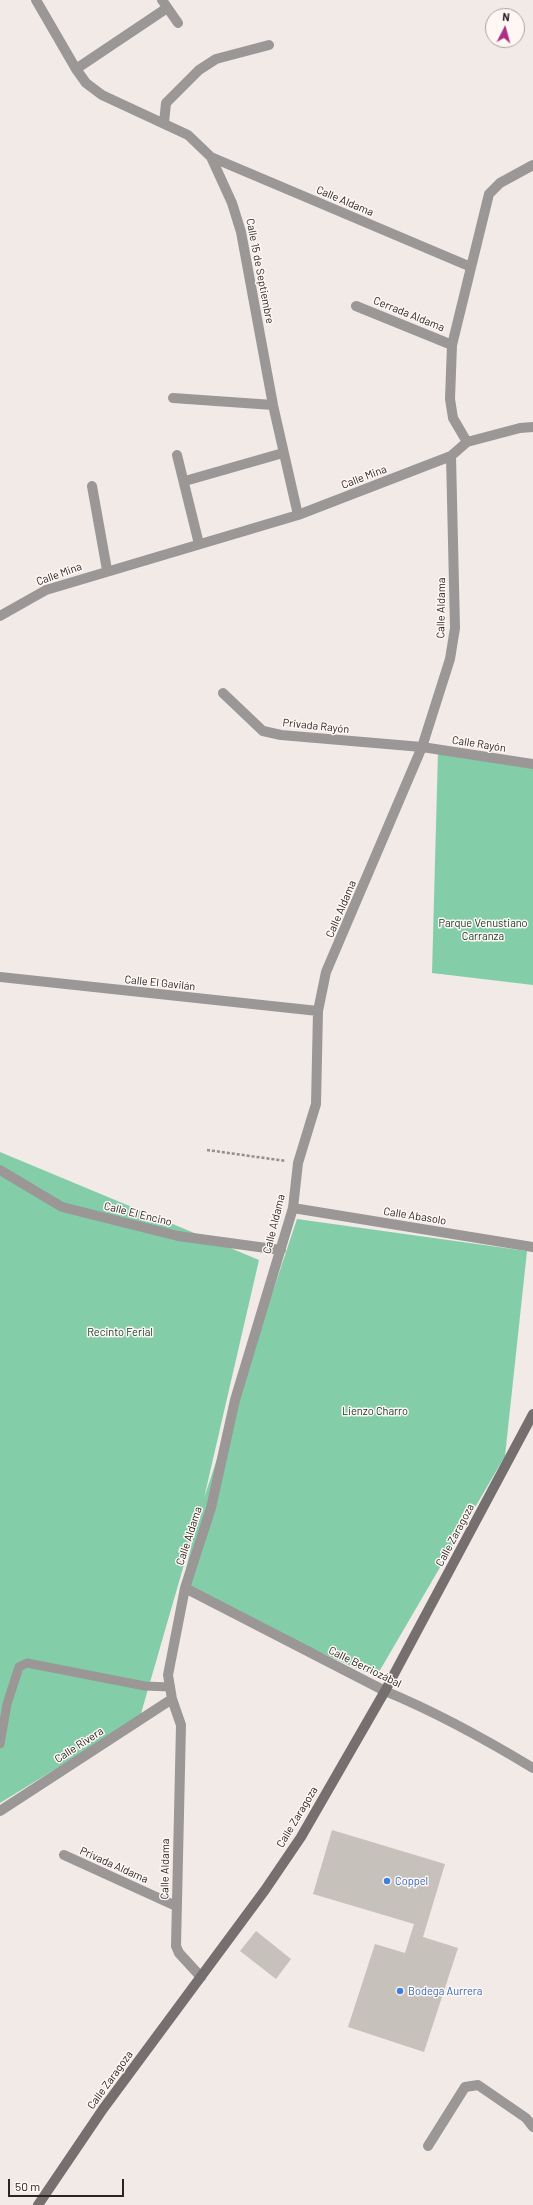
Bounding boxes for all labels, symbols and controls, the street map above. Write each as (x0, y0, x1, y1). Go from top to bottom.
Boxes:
north arrow (485, 8, 525, 48)
text: N (502, 10, 511, 23)
street label: Calle Aldama (314, 183, 376, 219)
street label: Calle 15 de Septiembre (243, 217, 277, 325)
street label: Cerrada Aldama (372, 294, 446, 334)
street label: Calle Mina (339, 462, 389, 492)
street label: Calle Mina (34, 560, 84, 588)
street label: Calle Aldama (434, 577, 448, 639)
street label: Privada Rayón (282, 716, 350, 736)
street label: Calle Rayón (451, 733, 507, 755)
street label: Calle Aldama (323, 878, 359, 940)
park label: Parque Venustiano Carranza (438, 916, 528, 942)
street label: Calle El Gavilán (124, 973, 196, 993)
street label: Calle Aldama (260, 1193, 288, 1255)
street label: Calle El Encino (103, 1199, 173, 1229)
street label: Calle Abasolo (383, 1205, 447, 1227)
park label: Recinto Ferial (87, 1325, 153, 1339)
park label: Lienzo Charro (342, 1404, 408, 1418)
street label: Calle Zaragoza (433, 1501, 477, 1569)
street label: Calle Aldama (173, 1505, 205, 1567)
street label: Calle Berriozábal (326, 1644, 404, 1690)
street label: Calle Rivera (52, 1724, 106, 1766)
street label: Calle Zaragoza (274, 1784, 320, 1850)
street label: Calle Aldama (158, 1838, 172, 1900)
street label: Privada Aldama (78, 1844, 150, 1886)
place label: Coppel (395, 1874, 428, 1888)
marker: Coppel (382, 1876, 392, 1886)
place label: Bodega Aurrera (408, 1984, 482, 1998)
marker: Bodega Aurrera (395, 1986, 405, 1996)
street label: Calle Zaragoza (84, 2048, 136, 2112)
scale bar (10, 2171, 126, 2197)
text: 50 m (15, 2179, 40, 2193)

